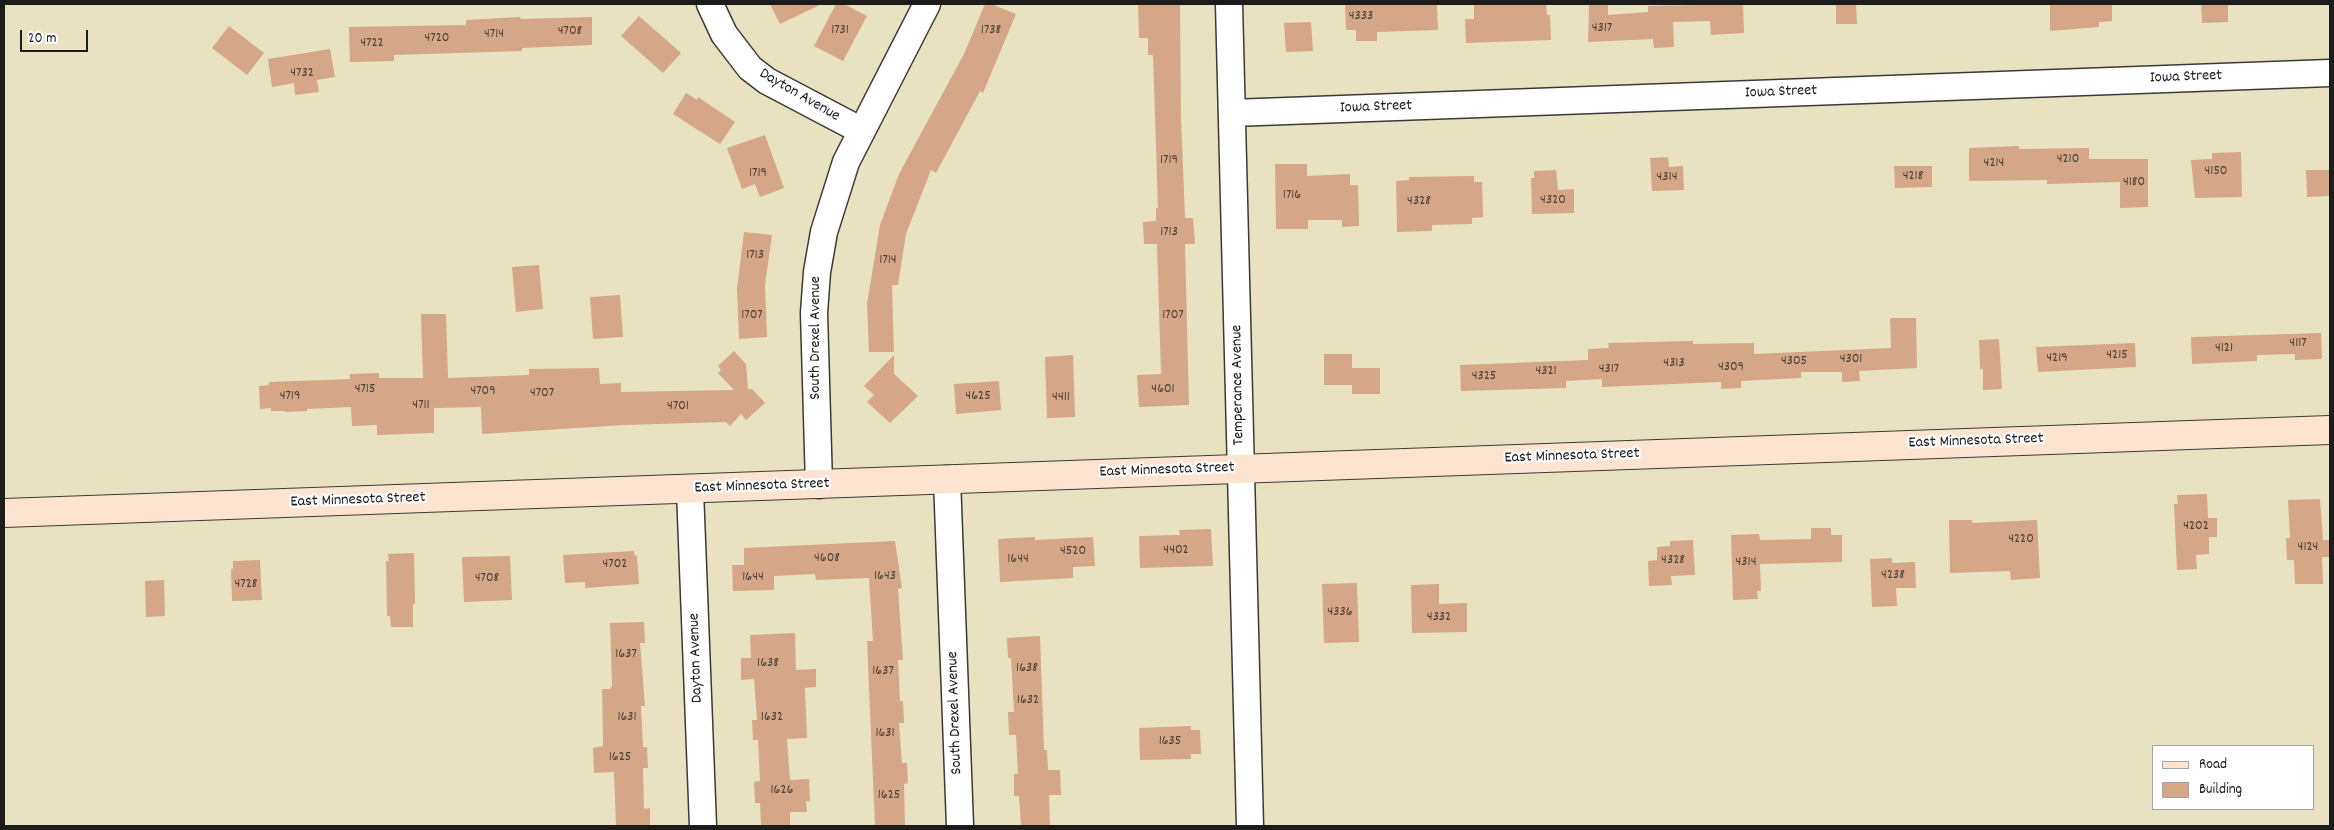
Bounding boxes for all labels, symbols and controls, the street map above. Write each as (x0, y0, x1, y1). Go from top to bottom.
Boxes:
house number: 4333 (1349, 9, 1373, 25)
scale bar (22, 20, 90, 52)
house number: 4317 (1592, 21, 1612, 37)
house number: 1731 (831, 23, 849, 39)
house number: 1738 (981, 23, 1001, 39)
house number: 4708 (558, 24, 582, 40)
house number: 4714 (484, 27, 504, 43)
text: 20 m (28, 28, 56, 50)
house number: 4720 (425, 31, 449, 47)
house number: 4722 (360, 36, 384, 52)
street label: Dayton Avenue (755, 65, 843, 127)
house number: 4732 (290, 66, 314, 82)
street label: Iowa Street (2149, 67, 2223, 89)
street label: Iowa Street (1744, 82, 1818, 104)
street label: Iowa Street (1339, 97, 1413, 119)
house number: 4210 (2057, 152, 2079, 168)
house number: 1719 (1160, 153, 1178, 169)
house number: 4214 (1984, 156, 2004, 172)
house number: 4150 (2205, 164, 2227, 180)
house number: 1719 (749, 166, 767, 182)
house number: 4218 (1903, 169, 1923, 185)
house number: 4314 (1657, 170, 1677, 186)
house number: 4180 (2123, 175, 2145, 191)
house number: 1716 (1283, 188, 1301, 204)
house number: 4320 (1540, 193, 1566, 209)
house number: 4328 (1407, 194, 1431, 210)
house number: 1713 (1160, 225, 1178, 241)
house number: 1713 (746, 248, 764, 264)
house number: 1714 (879, 253, 897, 269)
street label: South Drexel Avenue (807, 276, 827, 400)
house number: 1707 (741, 308, 763, 324)
house number: 1707 (1162, 308, 1184, 324)
street label: Temperance Avenue (1228, 325, 1250, 445)
house number: 4117 (2289, 336, 2307, 352)
house number: 4121 (2215, 341, 2233, 357)
house number: 4215 (2106, 348, 2128, 364)
house number: 4219 (2046, 351, 2068, 367)
house number: 4301 (1840, 352, 1862, 368)
house number: 4305 (1781, 354, 1807, 370)
house number: 4313 (1663, 356, 1685, 372)
house number: 4309 (1718, 360, 1744, 376)
house number: 4317 (1599, 362, 1619, 378)
house number: 4321 (1535, 364, 1557, 380)
house number: 4325 (1472, 369, 1496, 385)
house number: 4715 (355, 382, 375, 398)
house number: 4601 (1151, 382, 1175, 398)
house number: 4709 (470, 384, 496, 400)
house number: 4707 (530, 386, 554, 402)
house number: 4719 (280, 389, 300, 405)
house number: 4625 (965, 389, 991, 405)
house number: 4411 (1052, 390, 1070, 406)
house number: 4711 (412, 398, 430, 414)
house number: 4701 (667, 399, 689, 415)
street label: East Minnesota Street (1908, 430, 2044, 454)
street label: East Minnesota Street (1504, 445, 1640, 469)
street label: East Minnesota Street (1099, 459, 1235, 483)
street label: East Minnesota Street (694, 475, 830, 499)
street label: East Minnesota Street (290, 489, 426, 513)
house number: 4202 (2183, 519, 2209, 535)
house number: 4220 (2008, 532, 2034, 548)
house number: 4124 (2298, 540, 2318, 556)
house number: 4402 (1163, 543, 1189, 559)
house number: 4520 (1060, 544, 1086, 560)
house number: 4608 (814, 551, 840, 567)
house number: 1644 (1007, 552, 1029, 568)
house number: 4328 (1661, 553, 1685, 569)
house number: 4314 (1736, 555, 1756, 571)
house number: 4702 (603, 557, 627, 573)
house number: 4238 (1881, 568, 1905, 584)
house number: 1643 (874, 569, 896, 585)
house number: 1644 (742, 570, 764, 586)
house number: 4708 (475, 571, 499, 587)
house number: 4728 (235, 577, 257, 593)
house number: 4336 (1327, 605, 1353, 621)
house number: 4332 (1427, 610, 1451, 626)
street label: Dayton Avenue (686, 613, 708, 703)
house number: 1637 (615, 647, 637, 663)
street label: South Drexel Avenue (944, 651, 968, 775)
house number: 1638 (757, 656, 779, 672)
house number: 1638 (1016, 661, 1038, 677)
house number: 1637 (872, 664, 894, 680)
house number: 1632 (1017, 693, 1039, 709)
house number: 1631 (617, 710, 637, 726)
house number: 1632 (761, 710, 783, 726)
house number: 1631 (875, 726, 895, 742)
house number: 1635 (1159, 734, 1181, 750)
legend (2152, 745, 2314, 810)
house number: 1625 (609, 750, 631, 766)
text: Road (2199, 754, 2227, 776)
text: Building (2199, 779, 2242, 801)
house number: 1626 (771, 783, 793, 799)
house number: 1625 (878, 788, 900, 804)

